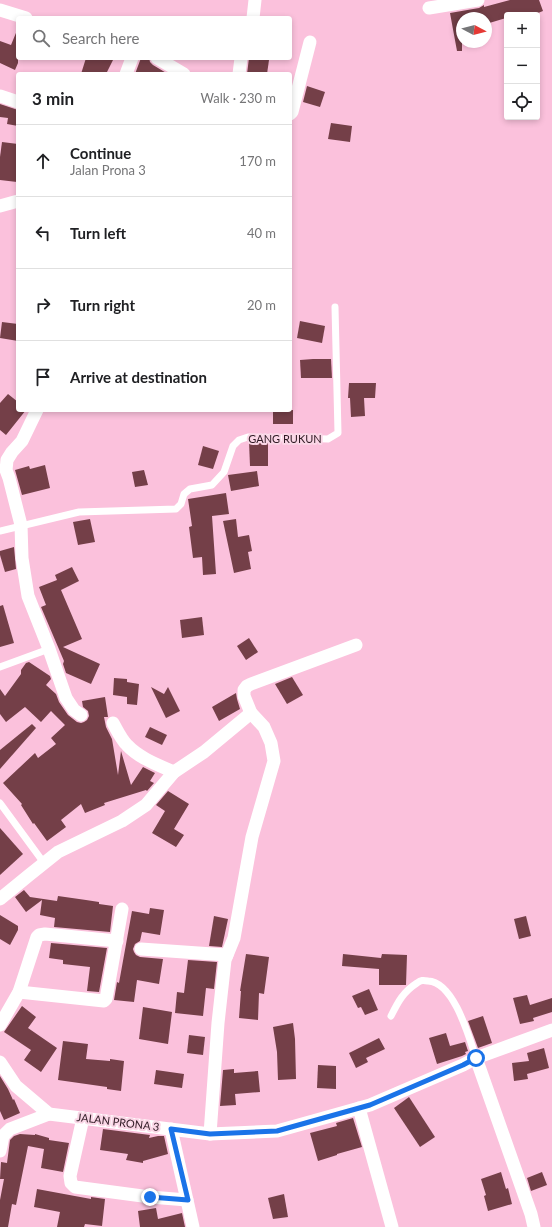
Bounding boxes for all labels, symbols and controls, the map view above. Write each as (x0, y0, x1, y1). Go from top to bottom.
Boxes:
north arrow (456, 12, 492, 48)
map controls (504, 12, 540, 120)
button: + (504, 12, 540, 48)
search box (16, 16, 292, 60)
icon: search (30, 27, 52, 49)
text: Search here (62, 29, 139, 47)
button: − (504, 48, 540, 84)
button: locate (504, 84, 540, 120)
text: 3 min (32, 88, 74, 109)
text: Walk · 230 m (200, 90, 276, 106)
text: Continue (70, 144, 131, 162)
icon: ahead (32, 150, 54, 172)
text: 170 m (239, 153, 276, 169)
text: Jalan Prona 3 (70, 162, 146, 178)
icon: left (32, 222, 54, 244)
text: Turn left (70, 224, 126, 242)
text: 40 m (247, 225, 276, 241)
icon: right (32, 294, 54, 316)
text: Turn right (70, 296, 135, 314)
text: 20 m (247, 297, 276, 313)
icon: arrive (32, 366, 54, 388)
text: Arrive at destination (70, 368, 207, 386)
street label: GANG RUKUN (248, 432, 322, 445)
route start (467, 1049, 485, 1067)
street label: JALAN PRONA 3 (76, 1110, 160, 1133)
route end (141, 1188, 159, 1206)

